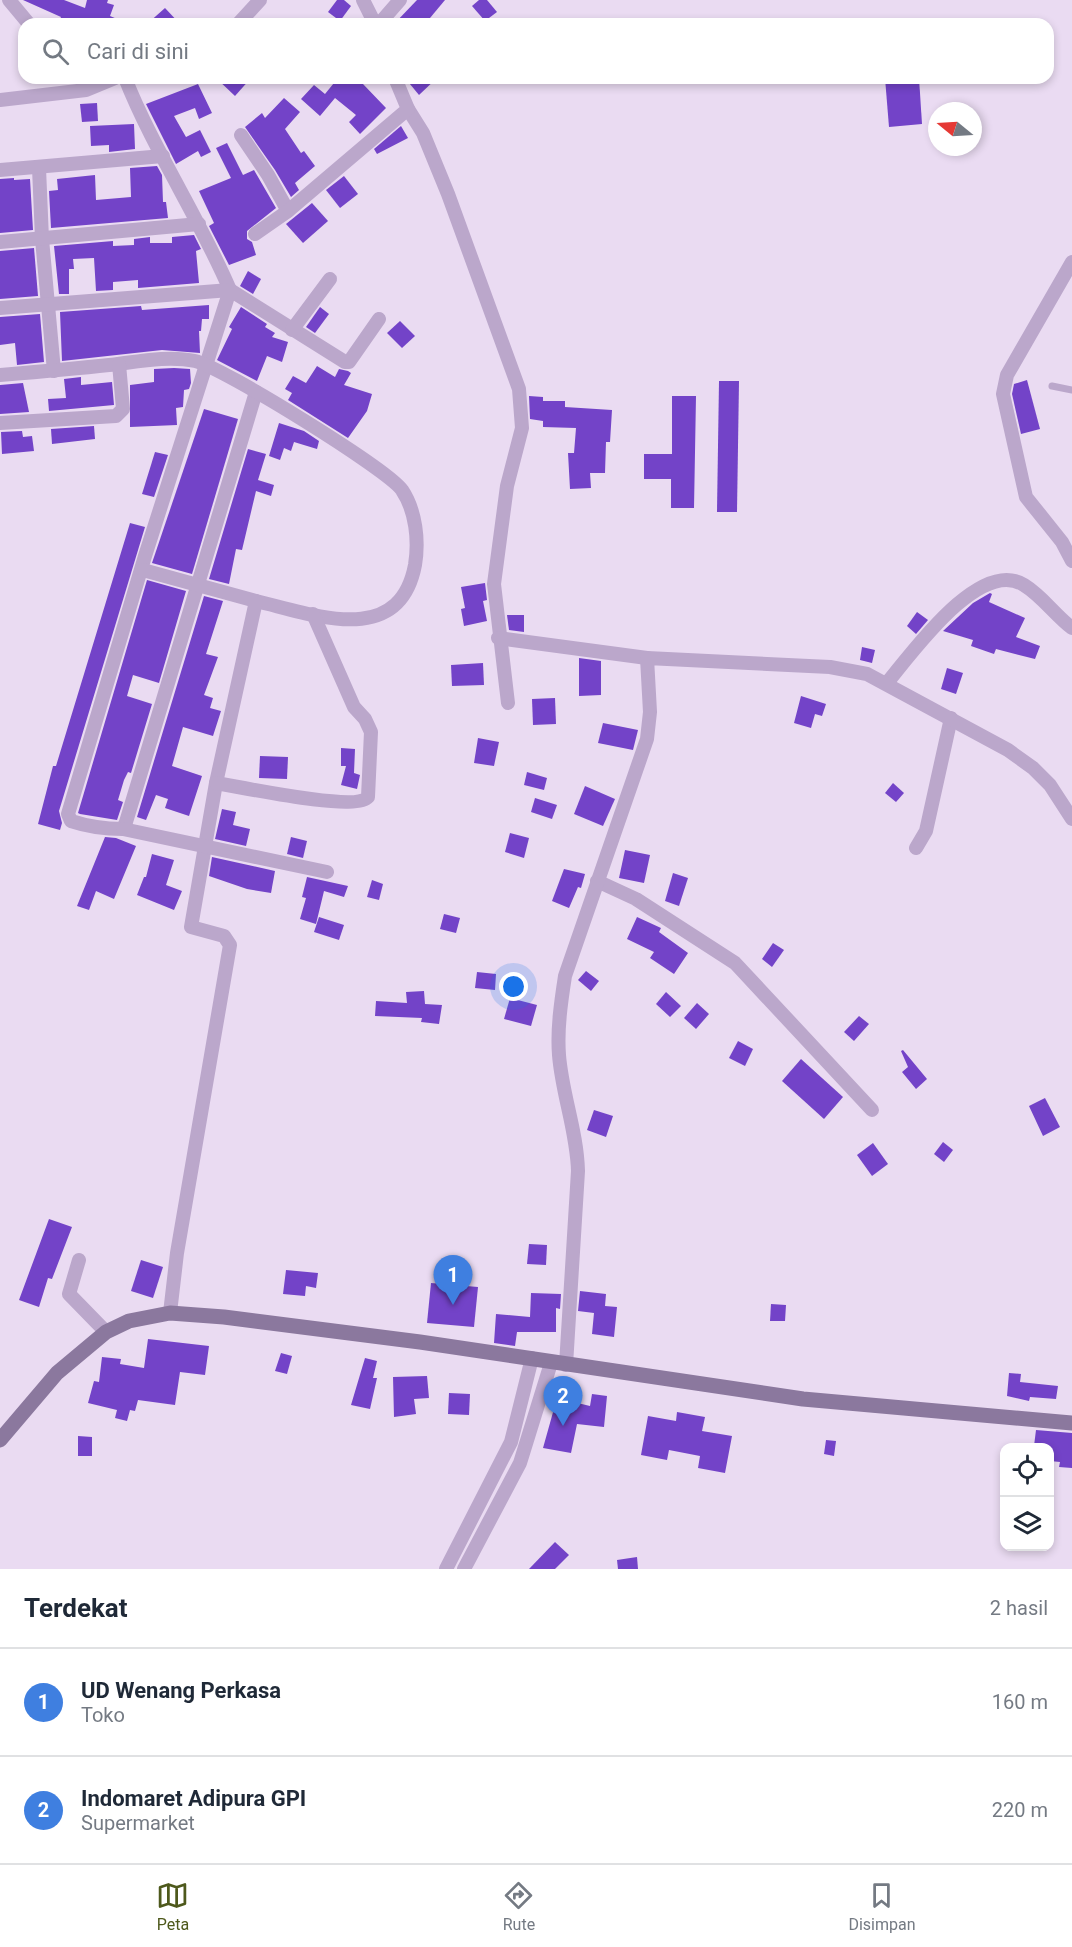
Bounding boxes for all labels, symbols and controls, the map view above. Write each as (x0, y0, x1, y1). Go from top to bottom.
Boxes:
search box (18, 18, 1054, 84)
icon: search (39, 35, 72, 68)
text: Cari di sini (87, 39, 189, 64)
north arrow (928, 102, 982, 156)
your location (499, 972, 528, 1001)
pin: 1 (434, 1256, 472, 1305)
pin: 2 (544, 1376, 582, 1426)
map controls (1000, 1443, 1054, 1551)
button: locate (1000, 1443, 1054, 1497)
button: layers (1000, 1497, 1054, 1551)
text: Terdekat (24, 1593, 128, 1623)
text: 2 hasil (990, 1596, 1048, 1620)
text: UD Wenang Perkasa (81, 1678, 281, 1703)
text: 1 (38, 1690, 49, 1714)
text: 160 m (992, 1690, 1048, 1714)
text: Toko (81, 1703, 125, 1727)
text: Indomaret Adipura GPI (81, 1786, 306, 1811)
text: 2 (38, 1798, 49, 1822)
text: 220 m (992, 1798, 1048, 1822)
text: Supermarket (81, 1811, 195, 1835)
tab: Peta (156, 1879, 189, 1934)
tab: Rute (502, 1879, 535, 1934)
tab: Disimpan (848, 1879, 916, 1934)

